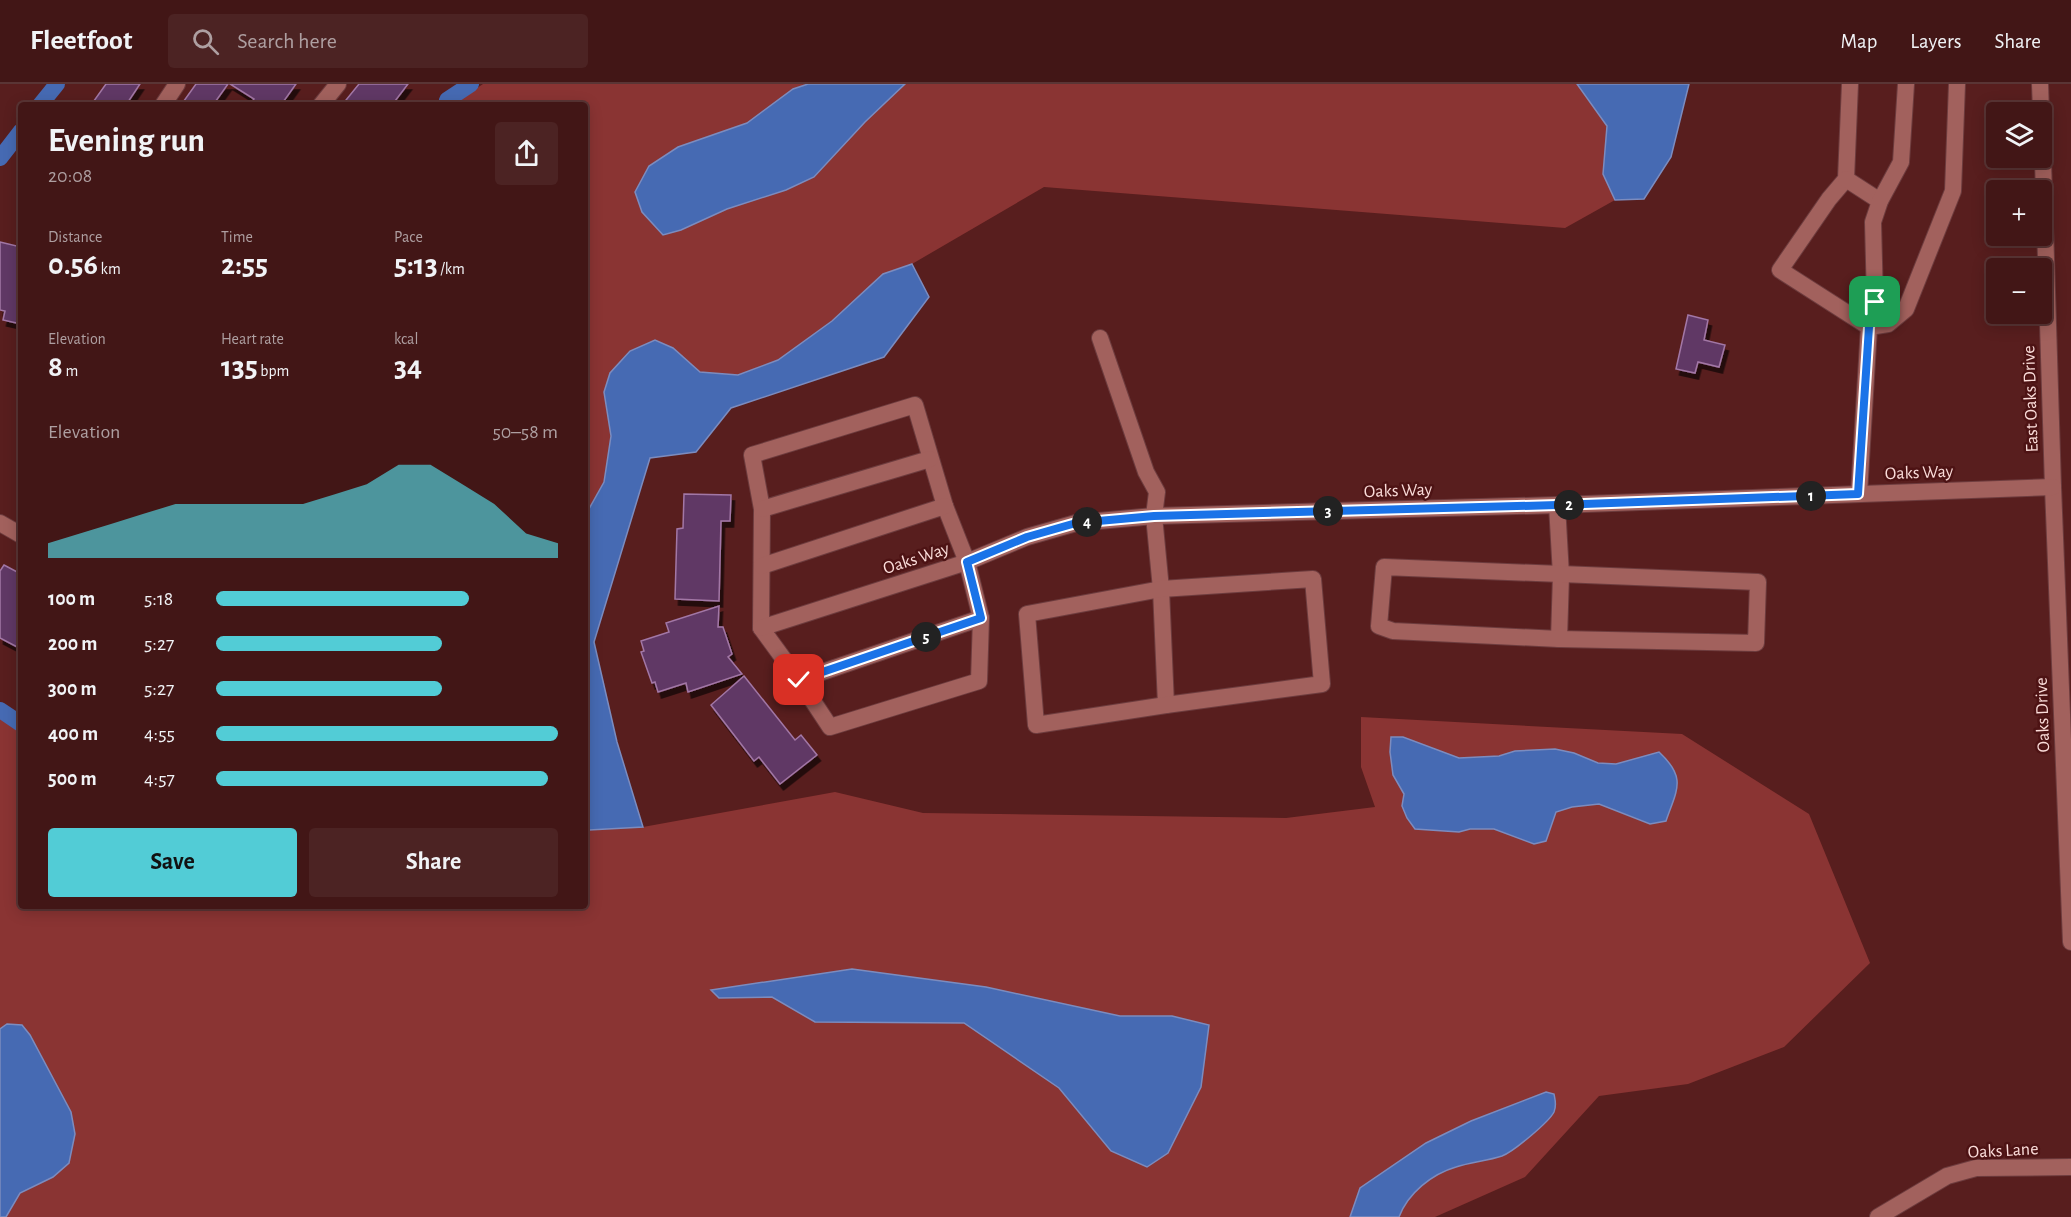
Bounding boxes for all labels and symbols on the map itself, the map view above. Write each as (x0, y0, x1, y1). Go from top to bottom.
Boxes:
pin (1849, 276, 1900, 327)
street label: East Oaks Drive (2020, 345, 2042, 453)
street label: Oaks Way (1885, 463, 1954, 483)
street label: Oaks Way (1364, 481, 1433, 501)
pin: 1 (1796, 481, 1826, 511)
pin: 2 (1554, 490, 1584, 520)
pin: 3 (1313, 496, 1343, 526)
pin: 4 (1072, 507, 1102, 537)
street label: Oaks Way (881, 540, 952, 578)
pin: 5 (911, 622, 941, 652)
pin (773, 654, 824, 705)
street label: Oaks Drive (2033, 677, 2053, 753)
street label: Oaks Lane (1967, 1140, 2039, 1162)

